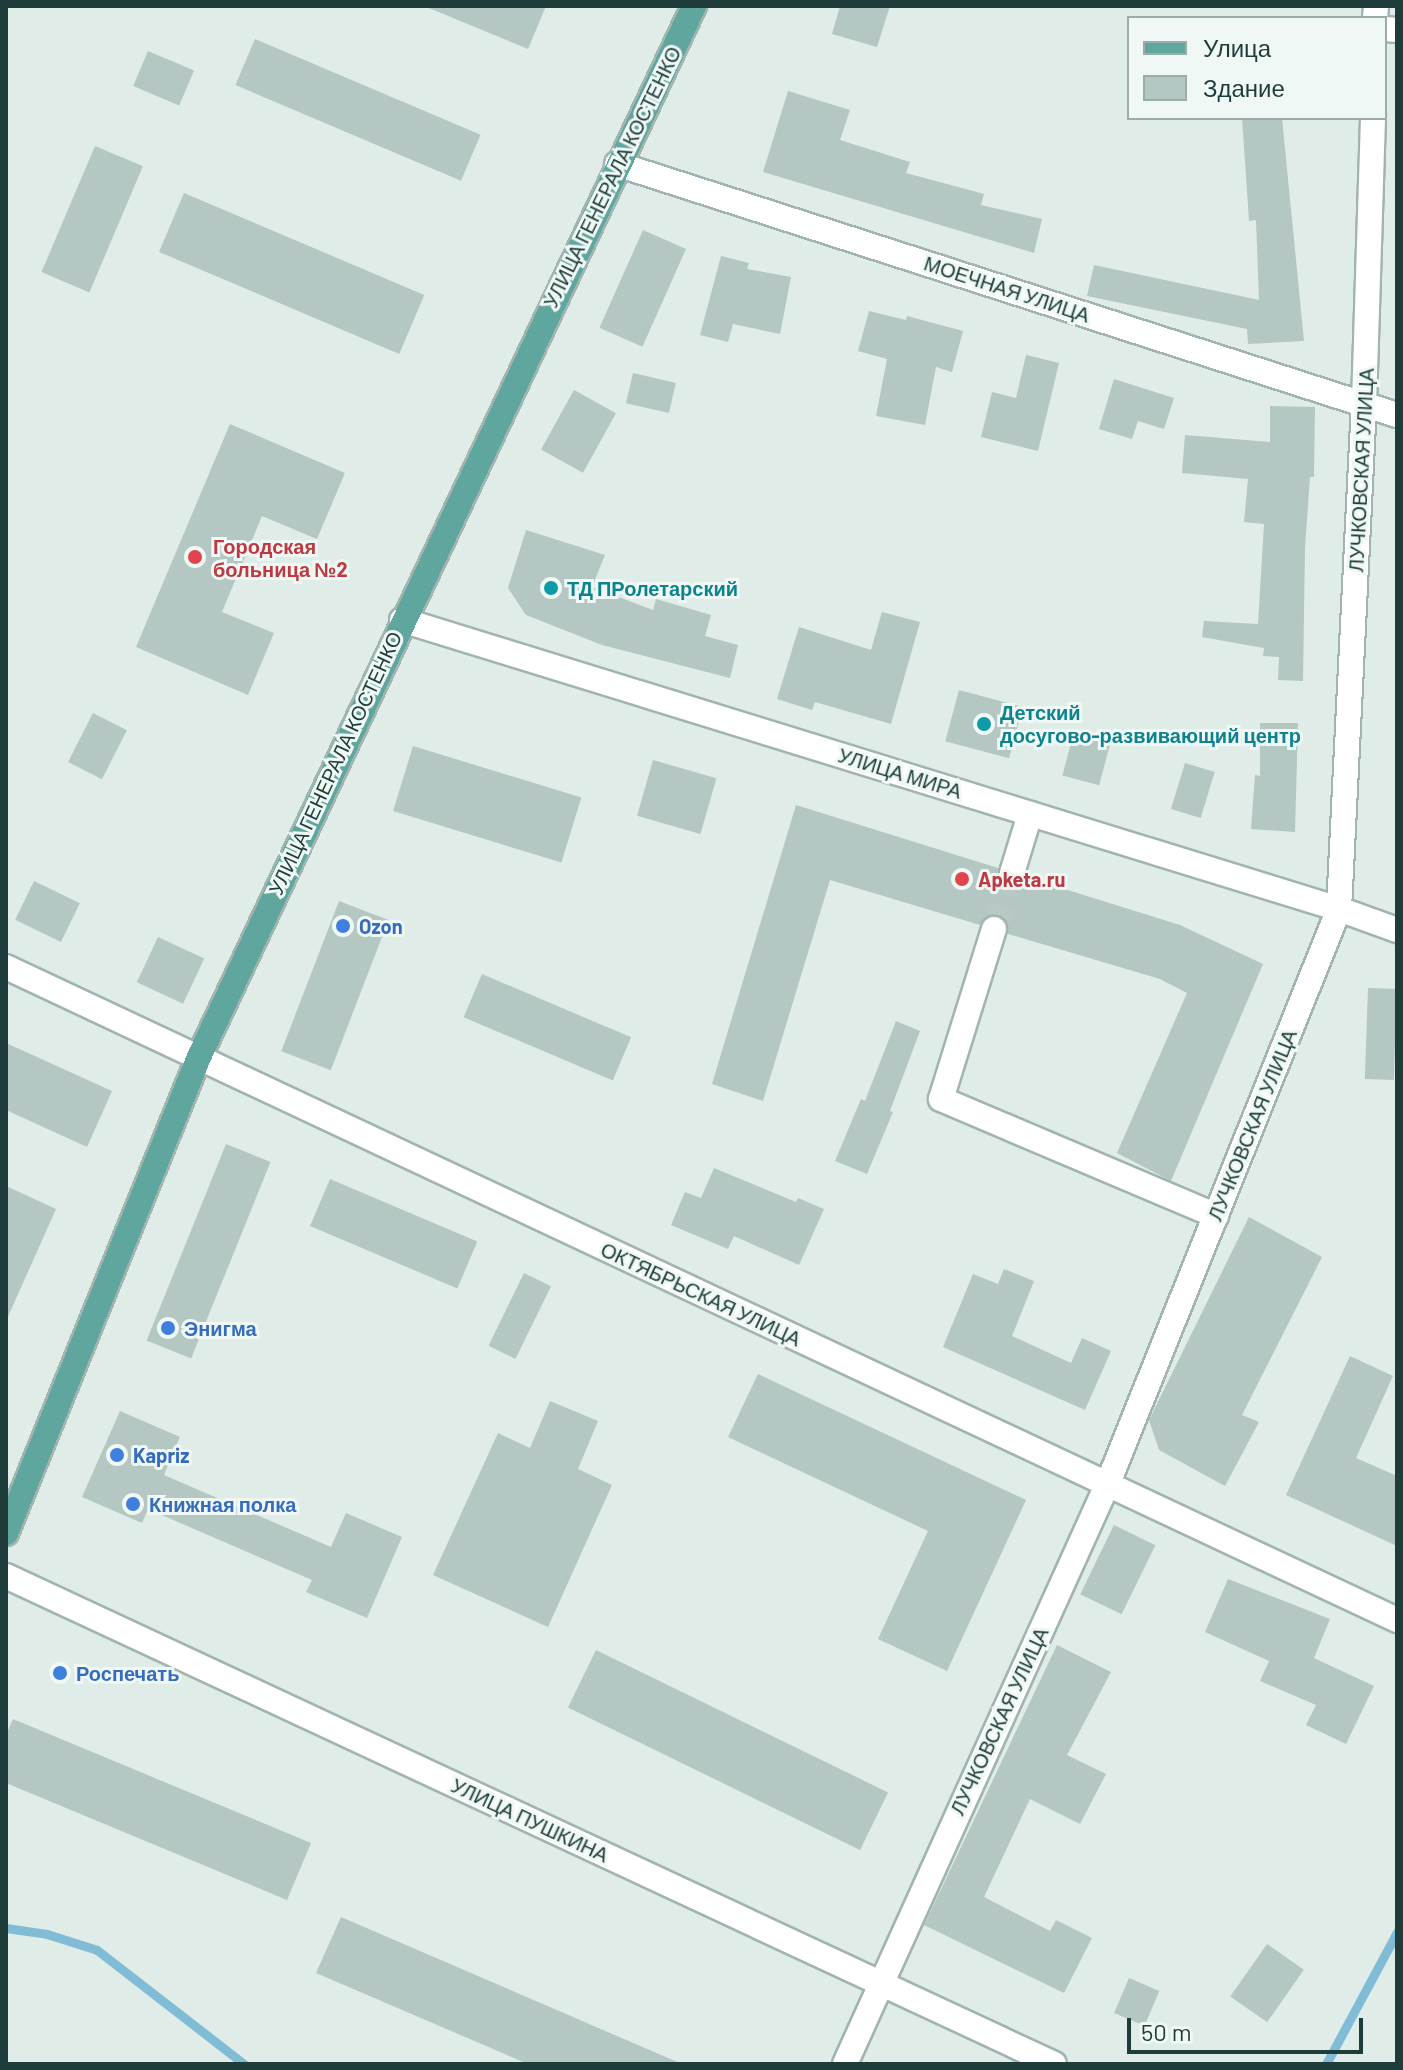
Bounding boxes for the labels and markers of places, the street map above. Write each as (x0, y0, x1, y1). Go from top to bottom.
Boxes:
place label: Городская больница №2 (213, 534, 348, 581)
marker: Городская больница №2 (184, 546, 206, 568)
place label: ТД ПРолетарский (567, 576, 738, 600)
marker: ТД ПРолетарский (542, 579, 560, 597)
place label: Детский досугово-развивающий центр (1000, 700, 1301, 747)
marker: Детский досугово-развивающий центр (975, 715, 993, 733)
place label: Apketa.ru (978, 867, 1065, 891)
marker: Apketa.ru (953, 870, 971, 888)
place label: Ozon (359, 914, 403, 938)
marker: Ozon (334, 917, 352, 935)
place label: Энигма (184, 1316, 257, 1340)
marker: Энигма (159, 1319, 177, 1337)
place label: Kapriz (133, 1443, 189, 1467)
marker: Kapriz (108, 1446, 126, 1464)
place label: Книжная полка (149, 1492, 296, 1516)
marker: Книжная полка (124, 1495, 142, 1513)
place label: Роспечать (76, 1661, 179, 1685)
marker: Роспечать (51, 1664, 69, 1682)

